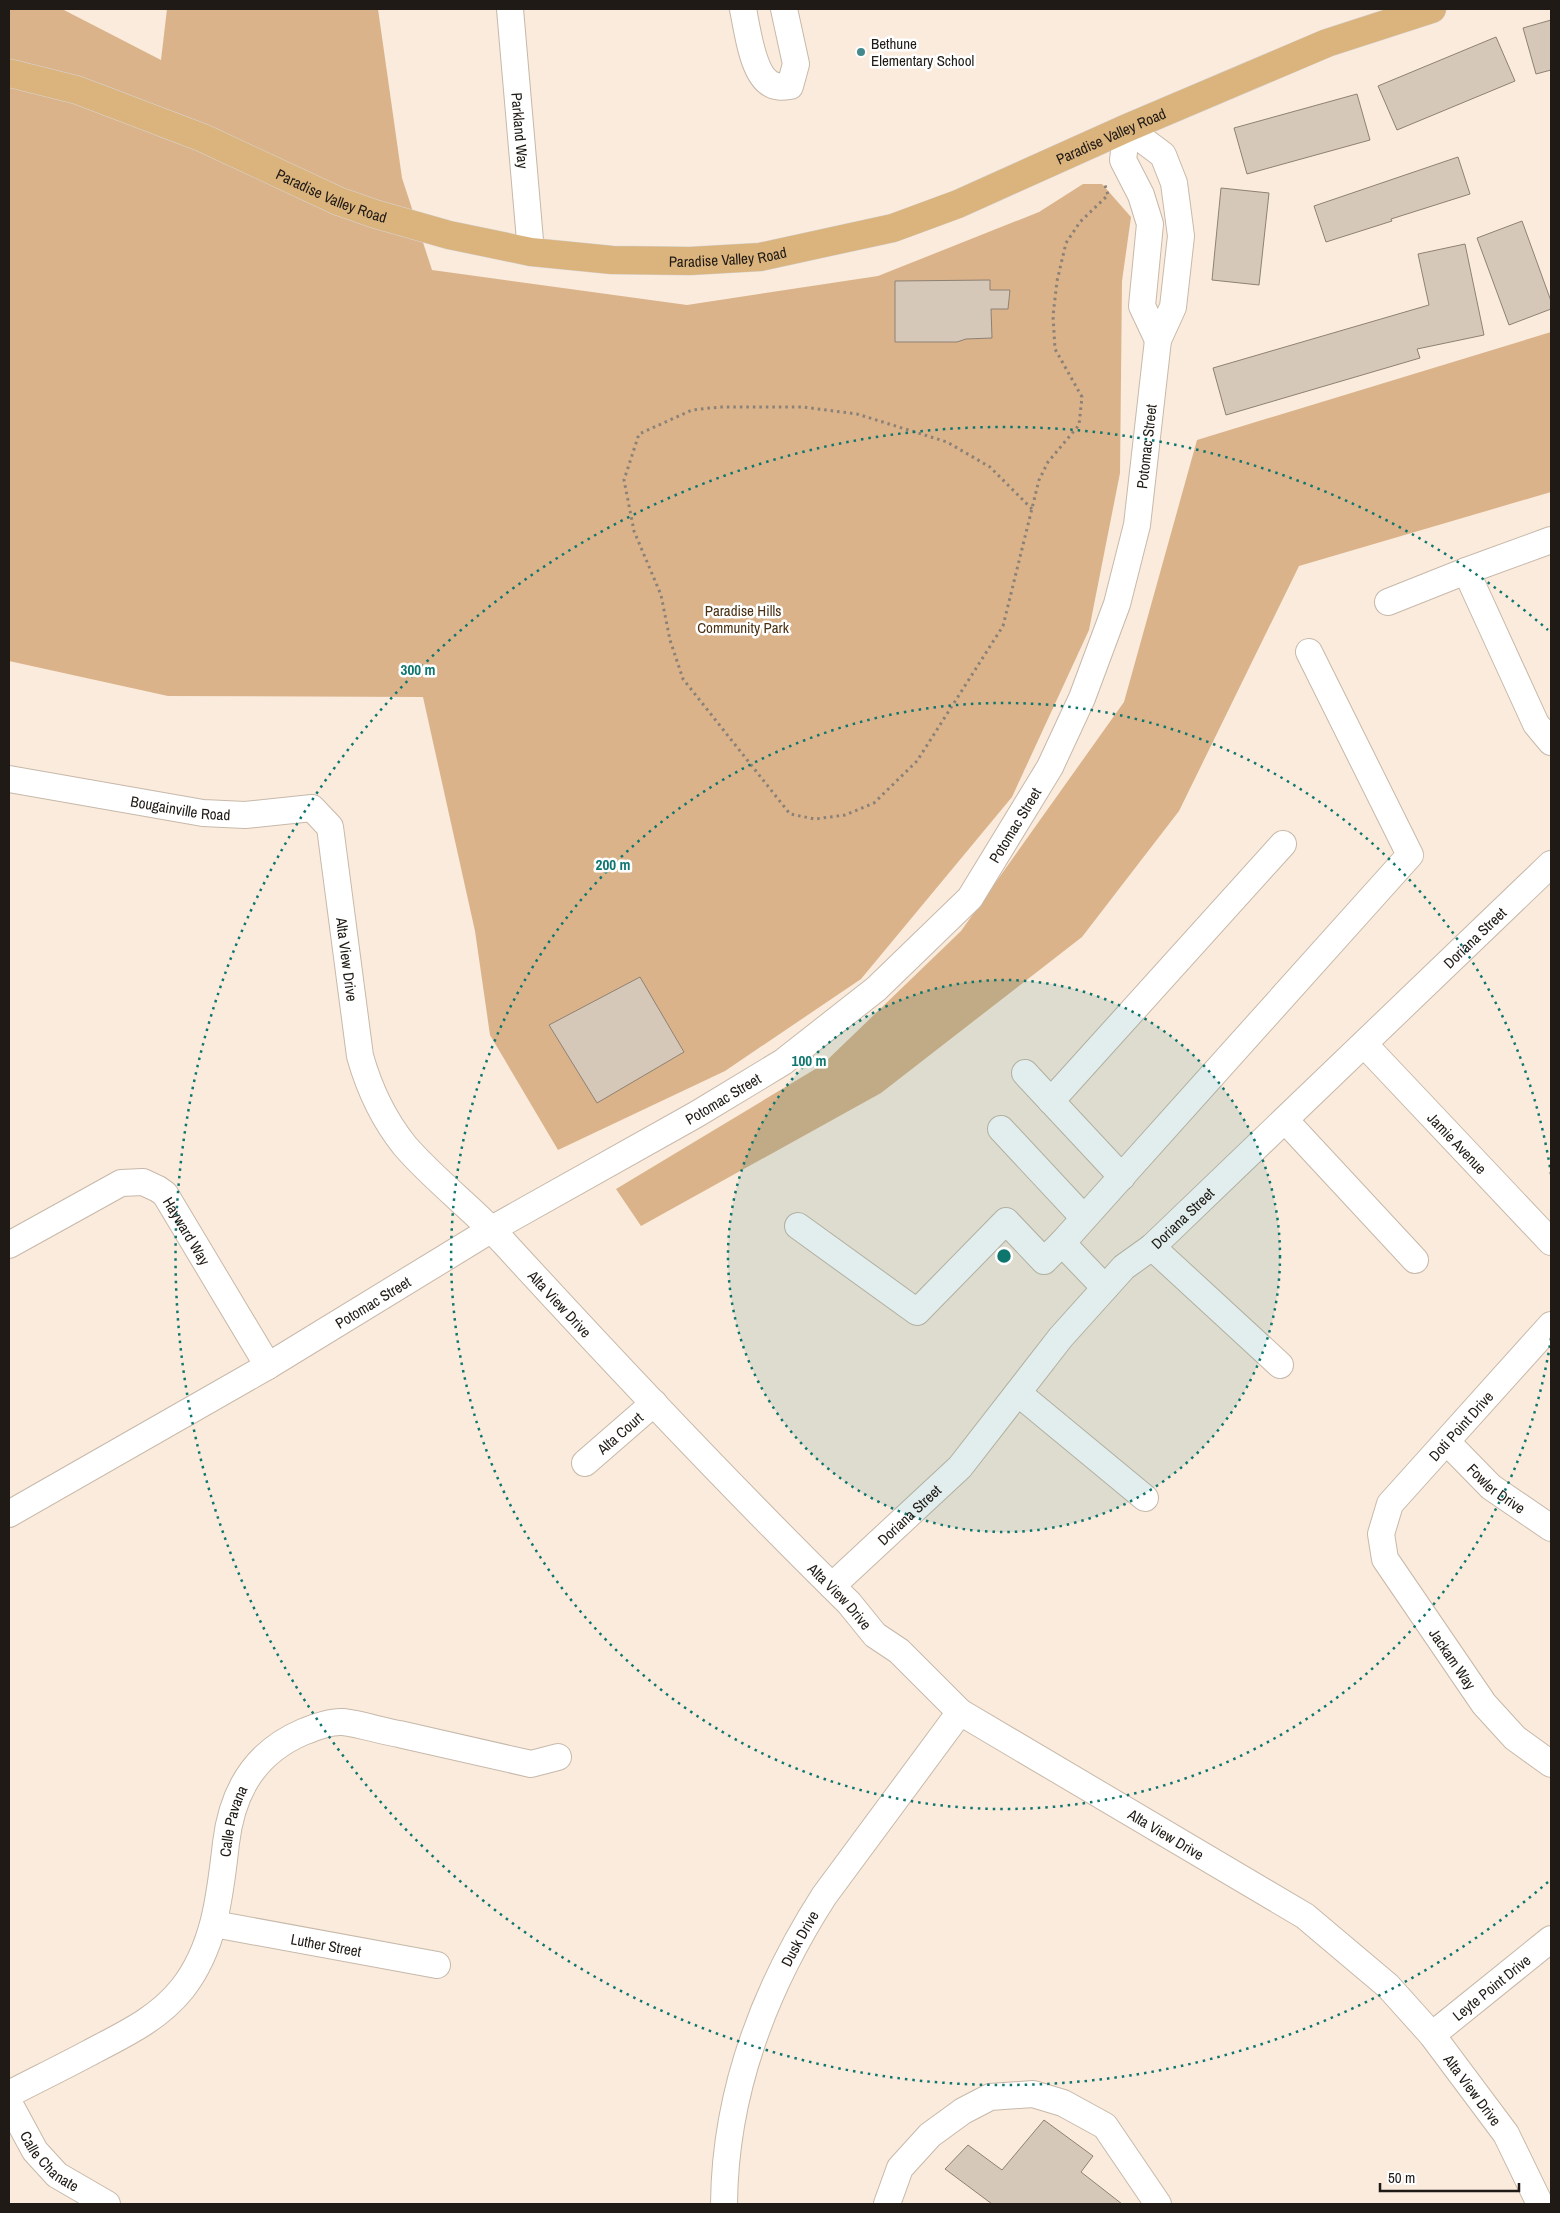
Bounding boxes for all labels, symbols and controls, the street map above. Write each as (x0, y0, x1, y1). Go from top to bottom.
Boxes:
place label: Bethune Elementary School (871, 33, 974, 71)
marker: Bethune Elementary School (855, 46, 867, 58)
street label: Parkland Way (507, 92, 534, 170)
street label: Paradise Valley Road (1052, 102, 1169, 169)
street label: Paradise Valley Road (273, 163, 389, 227)
street label: Paradise Valley Road (669, 241, 788, 272)
street label: Potomac Street (1131, 402, 1161, 490)
park label: Paradise Hills Community Park (697, 600, 790, 638)
text: 300 m (401, 659, 435, 680)
street label: Potomac Street (983, 783, 1046, 867)
street label: Bougainville Road (129, 790, 231, 825)
text: 200 m (596, 854, 630, 875)
street label: Doriana Street (1438, 902, 1511, 973)
street label: Alta View Drive (331, 915, 363, 1003)
text: 100 m (792, 1050, 826, 1071)
street label: Potomac Street (681, 1067, 765, 1129)
street label: Jamie Avenue (1423, 1107, 1492, 1178)
street label: Doriana Street (1146, 1182, 1219, 1253)
street label: Hayward Way (158, 1193, 216, 1270)
centre of rings (995, 1247, 1013, 1265)
street label: Alta View Drive (523, 1265, 597, 1342)
street label: Potomac Street (331, 1271, 415, 1333)
street label: Doti Point Drive (1424, 1386, 1498, 1466)
street label: Alta Court (591, 1407, 648, 1459)
street label: Fowler Drive (1463, 1459, 1530, 1518)
street label: Doriana Street (872, 1479, 946, 1549)
street label: Alta View Drive (803, 1557, 877, 1634)
street label: Jackam Way (1425, 1624, 1482, 1694)
street label: Calle Pavana (214, 1782, 252, 1858)
street label: Alta View Drive (1124, 1803, 1208, 1865)
street label: Dusk Drive (775, 1906, 823, 1970)
street label: Luther Street (289, 1928, 364, 1961)
street label: Leyte Point Drive (1448, 1949, 1535, 2025)
street label: Alta View Drive (1439, 2049, 1507, 2130)
street label: Calle Chanate (15, 2127, 83, 2196)
scale bar (1380, 2160, 1519, 2192)
text: 50 m (1388, 2167, 1415, 2188)

